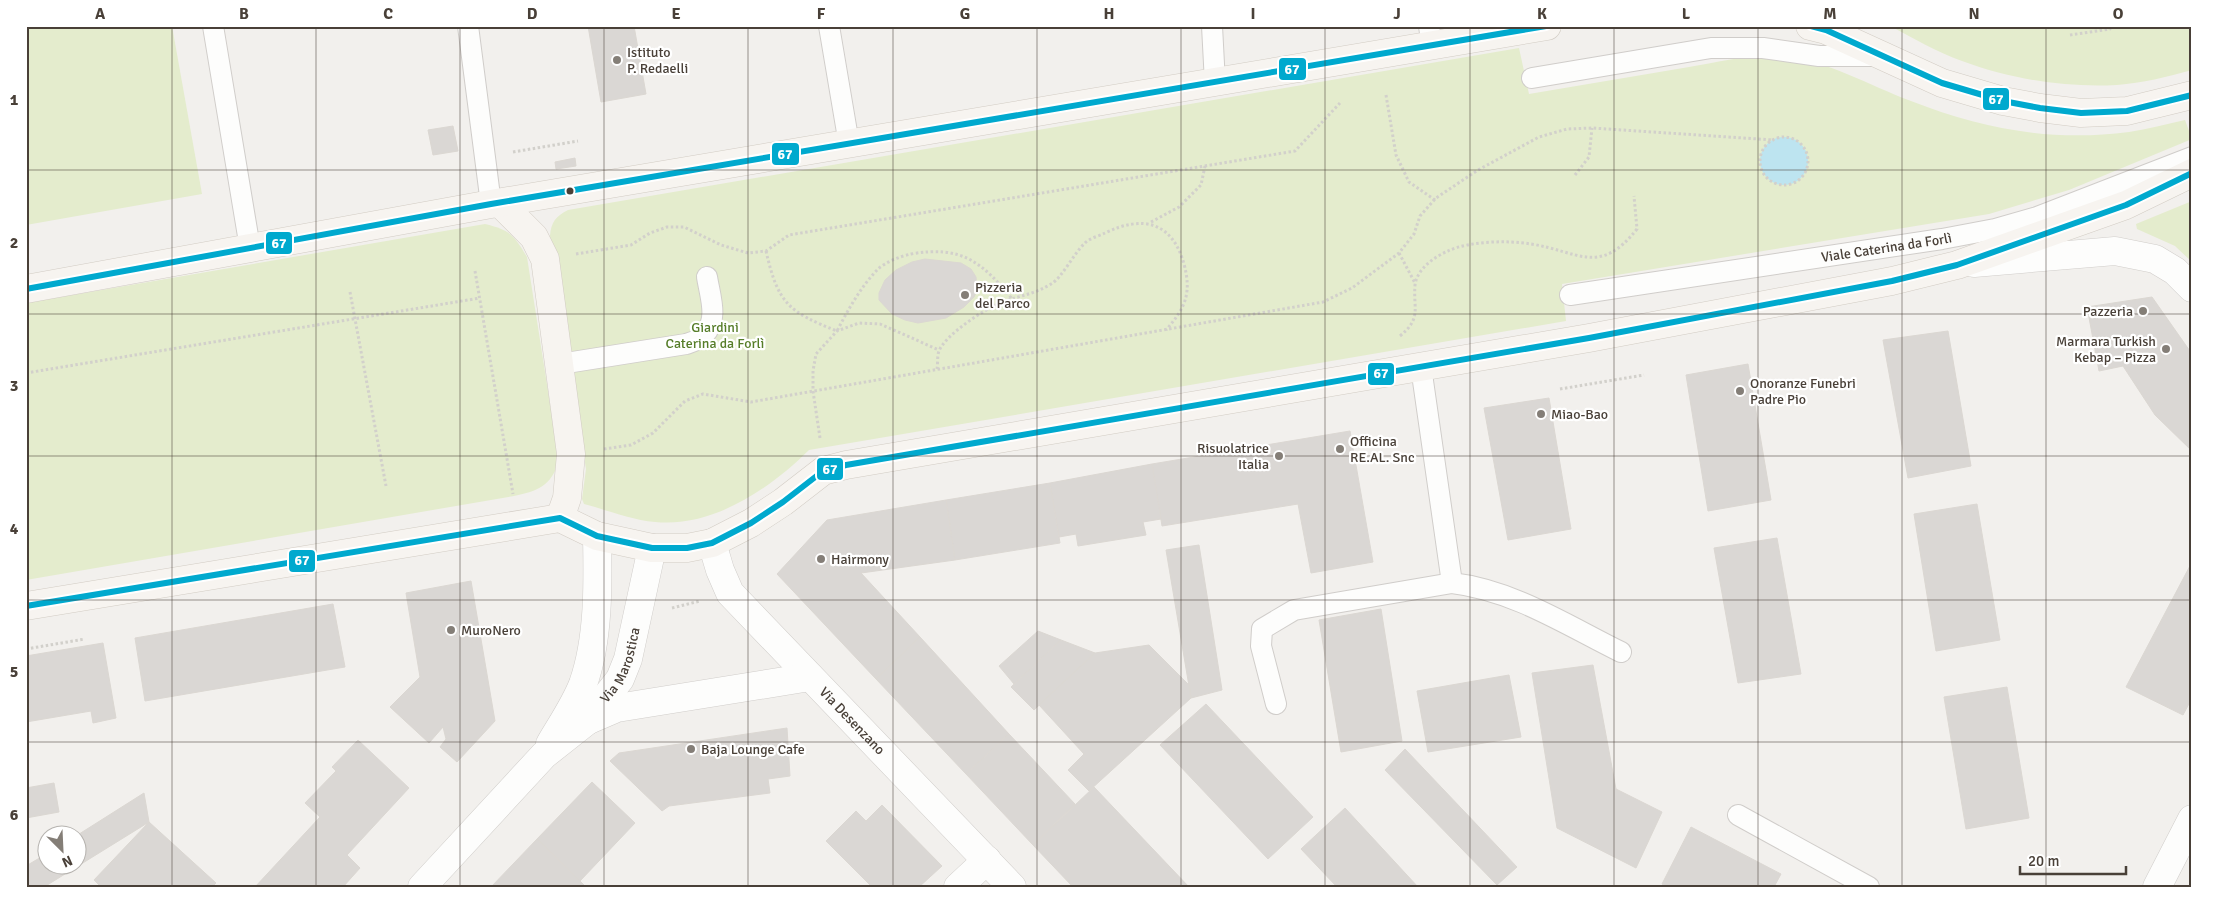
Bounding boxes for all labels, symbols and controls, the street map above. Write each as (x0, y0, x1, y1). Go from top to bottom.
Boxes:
text: A (95, 4, 106, 24)
text: B (239, 4, 249, 24)
text: C (383, 4, 393, 24)
text: D (527, 4, 538, 24)
text: E (671, 4, 681, 24)
text: F (817, 4, 826, 24)
text: G (960, 4, 970, 24)
text: H (1104, 4, 1114, 24)
text: I (1250, 4, 1256, 24)
text: J (1393, 4, 1401, 24)
text: K (1537, 4, 1547, 24)
text: L (1682, 4, 1691, 24)
text: M (1823, 4, 1837, 24)
text: N (1968, 4, 1980, 24)
text: O (2113, 4, 2124, 24)
place label: Istituto P. Redaelli (627, 44, 688, 77)
marker: Istituto P. Redaelli (611, 54, 623, 66)
line badge: 67 (1278, 57, 1307, 81)
text: 67 (1284, 61, 1300, 78)
line badge: 67 (1982, 87, 2010, 111)
text: 1 (10, 90, 19, 110)
text: 67 (1988, 91, 2004, 108)
line badge: 67 (771, 142, 800, 166)
text: 67 (777, 146, 793, 163)
unlabelled marker (565, 186, 575, 196)
street label: Viale Caterina da Forlì (1820, 229, 1953, 266)
line badge: 67 (265, 231, 293, 255)
text: 2 (10, 233, 18, 253)
text: 67 (271, 235, 287, 252)
place label: Pizzeria del Parco (975, 279, 1030, 312)
marker: Pizzeria del Parco (959, 289, 971, 301)
place label: Pazzeria (2083, 303, 2133, 320)
marker: Pazzeria (2137, 305, 2149, 317)
park label: Giardini Caterina da Forlì (666, 319, 764, 352)
place label: Marmara Turkish Kebap – Pizza (2056, 333, 2156, 366)
marker: Marmara Turkish Kebap – Pizza (2160, 343, 2172, 355)
line badge: 67 (1367, 362, 1395, 386)
text: 67 (1373, 365, 1389, 382)
place label: Onoranze Funebri Padre Pio (1750, 375, 1856, 408)
text: 3 (10, 376, 18, 396)
marker: Onoranze Funebri Padre Pio (1734, 385, 1746, 397)
place label: Miao-Bao (1551, 406, 1608, 423)
marker: Miao-Bao (1535, 408, 1547, 420)
place label: Officina RE.AL. Snc (1350, 433, 1415, 466)
place label: Risuolatrice Italia (1197, 440, 1269, 473)
marker: Officina RE.AL. Snc (1334, 443, 1346, 455)
marker: Risuolatrice Italia (1273, 450, 1285, 462)
line badge: 67 (816, 457, 844, 481)
text: 67 (822, 461, 838, 478)
text: 4 (10, 519, 19, 539)
line badge: 67 (288, 549, 316, 573)
place label: Hairmony (831, 551, 889, 568)
text: 67 (294, 552, 310, 569)
marker: Hairmony (815, 553, 827, 565)
place label: MuroNero (461, 622, 521, 639)
marker: MuroNero (445, 624, 457, 636)
street label: Via Marostica (596, 626, 643, 706)
text: 5 (10, 662, 18, 682)
street label: Via Desenzano (816, 683, 889, 758)
place label: Baja Lounge Cafe (701, 741, 805, 758)
marker: Baja Lounge Cafe (685, 743, 697, 755)
text: 6 (10, 805, 19, 825)
north arrow (38, 826, 88, 876)
scale bar (2020, 843, 2127, 875)
text: N (59, 852, 75, 871)
text: 20 m (2028, 852, 2059, 870)

